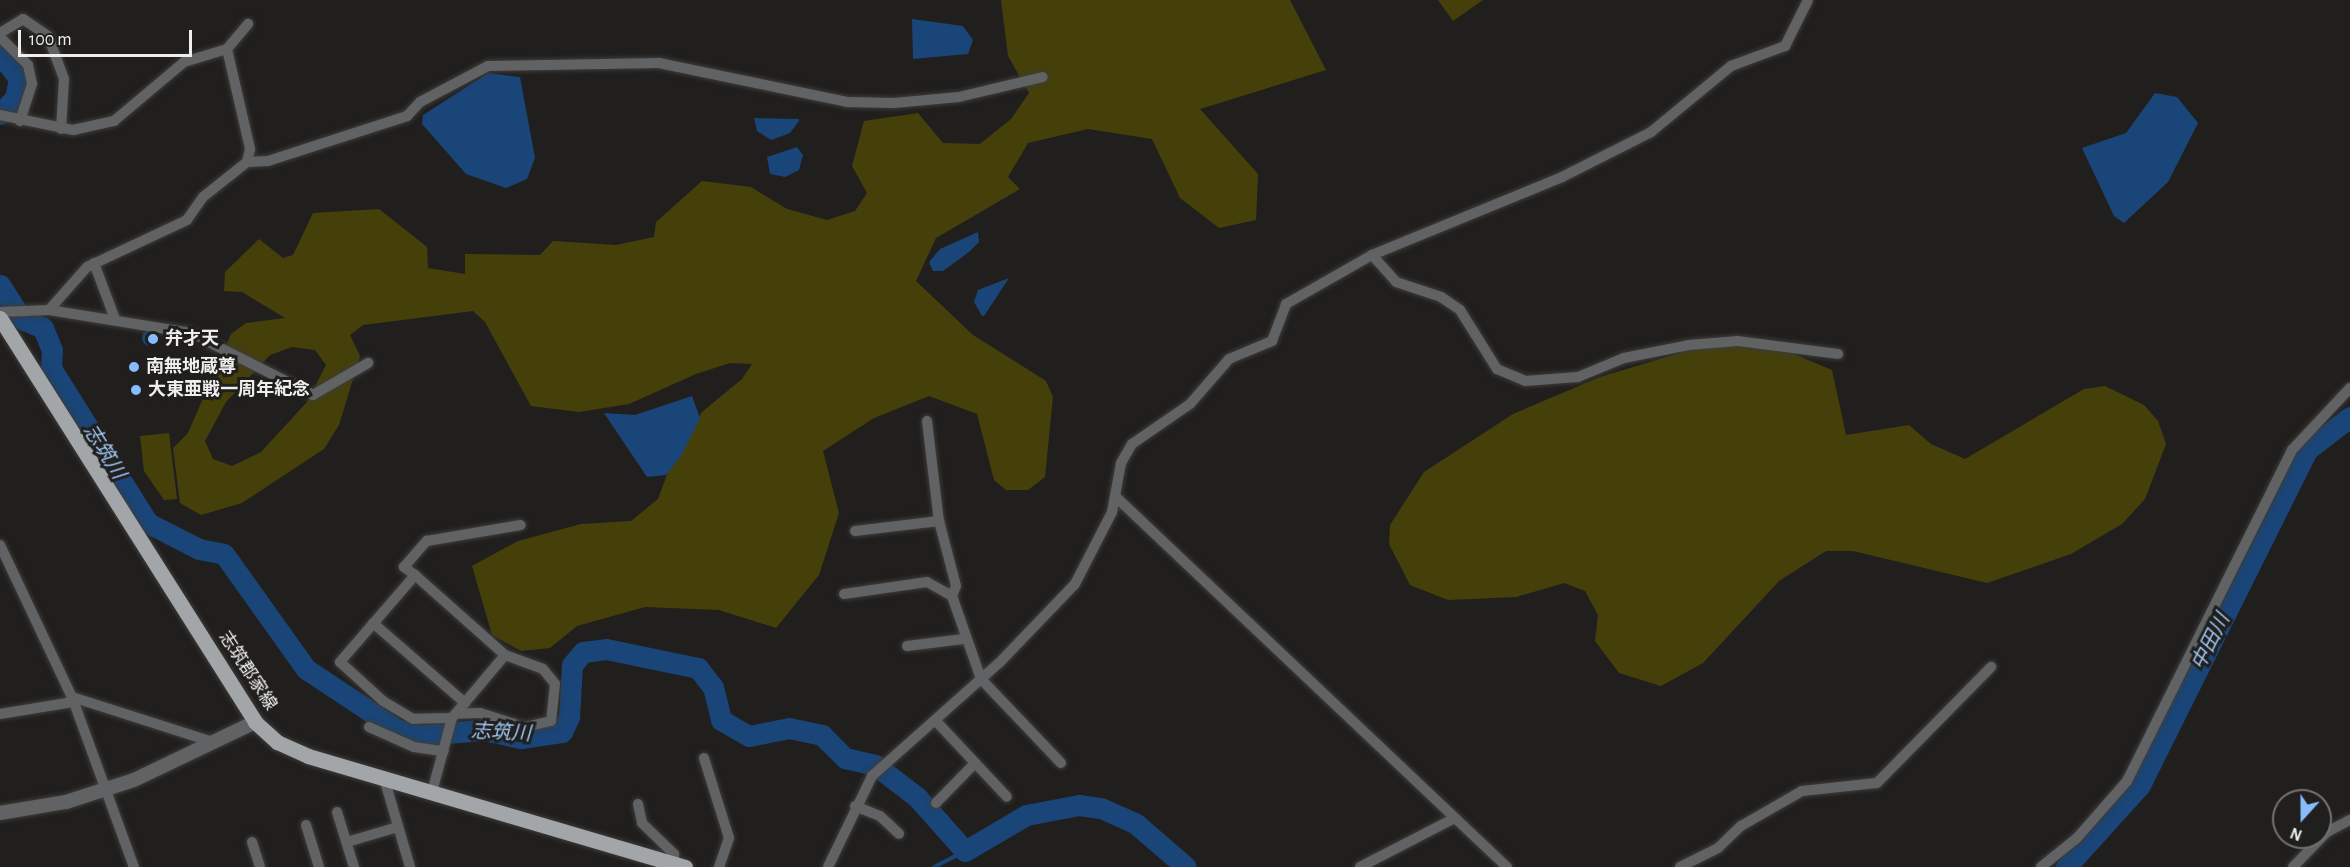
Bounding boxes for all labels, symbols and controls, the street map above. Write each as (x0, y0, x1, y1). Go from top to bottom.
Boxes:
scale bar (21, 18, 195, 56)
text: 100 m (29, 31, 72, 49)
place label: 弁才天 (165, 328, 219, 350)
marker: 弁才天 (146, 332, 160, 346)
place label: 南無地蔵尊 (146, 356, 236, 378)
marker: 南無地蔵尊 (127, 360, 141, 374)
place label: 大東亜戦一周年紀念 (148, 379, 310, 401)
marker: 大東亜戦一周年紀念 (129, 383, 143, 397)
water label: 志筑川 (78, 420, 130, 484)
water label: 中田川 (2187, 610, 2235, 674)
street label: 志筑郡家線 (213, 627, 281, 715)
water label: 志筑川 (470, 719, 532, 747)
north arrow (2272, 789, 2332, 849)
text: N (2288, 824, 2304, 843)

